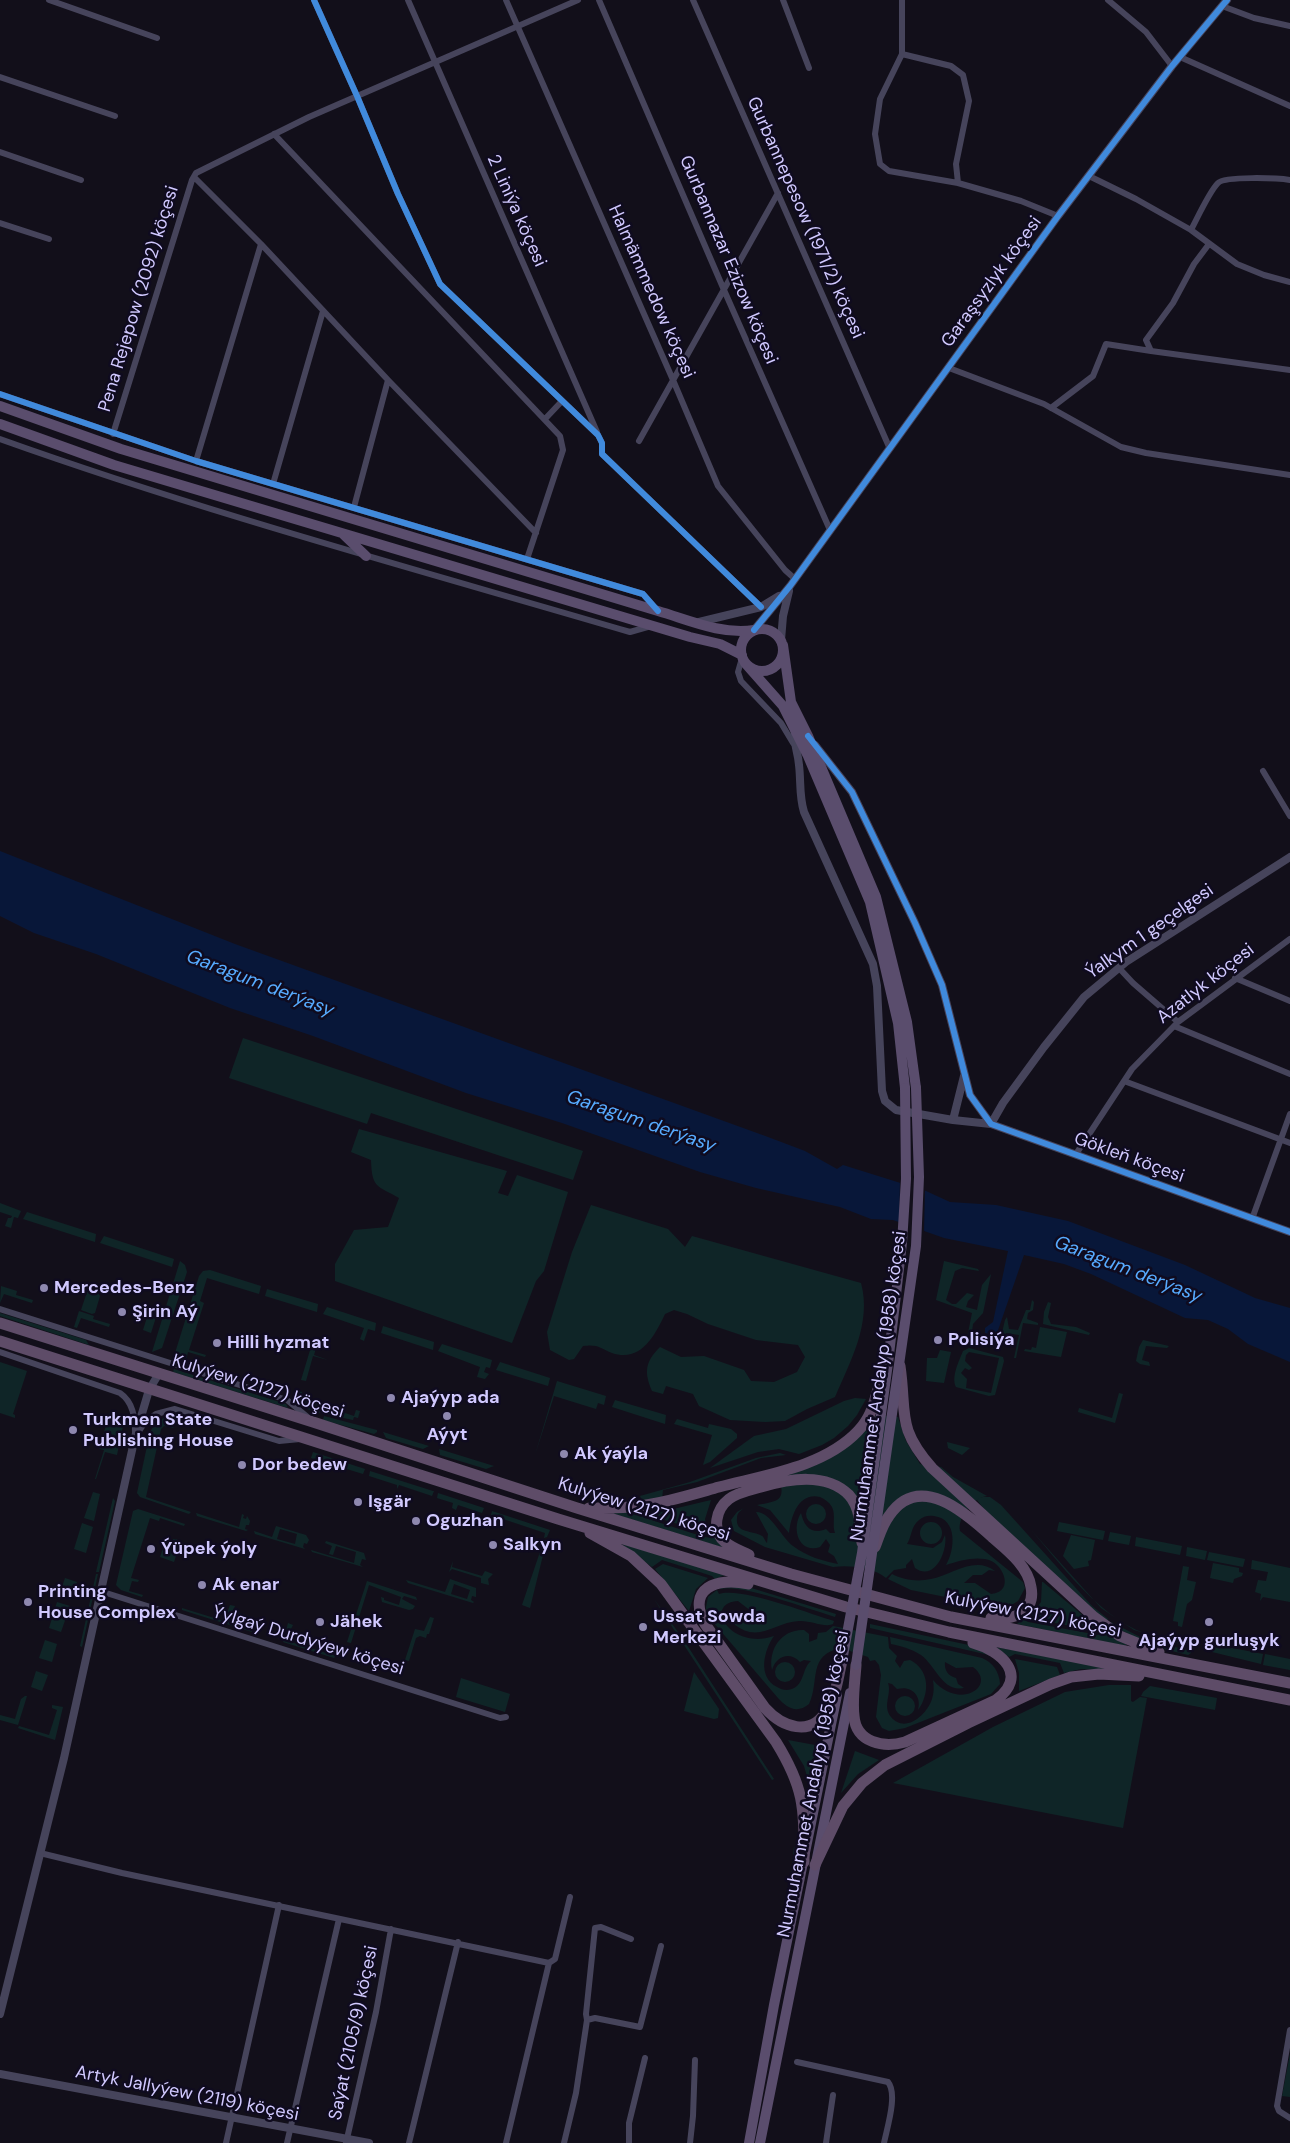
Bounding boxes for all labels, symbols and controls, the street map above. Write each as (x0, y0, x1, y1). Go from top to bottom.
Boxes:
street label: Gurbannepesow (1971/2) köçesi (742, 94, 868, 342)
street label: 2 Liniýa köçesi (482, 152, 550, 270)
street label: Gurbannazar Ezizow köçesi (674, 152, 782, 368)
street label: Pena Rejepow (2092) köçesi (94, 183, 184, 415)
street label: Halmämmedow köçesi (603, 202, 699, 382)
street label: Garaşsyzlyk köçesi (937, 212, 1047, 352)
street label: Ýalkym 1 geçelgesi (1082, 880, 1218, 984)
street label: Azatlyk köçesi (1153, 939, 1259, 1029)
water label: Garagum derýasy (183, 945, 337, 1023)
water label: Garagum derýasy (563, 1086, 719, 1158)
street label: Gökleň köçesi (1071, 1128, 1187, 1188)
street label: Nurmuhammet Andalyp (1958) köçesi (847, 1230, 911, 1542)
water label: Garagum derýasy (1051, 1231, 1205, 1309)
place label: Mercedes-Benz (54, 1277, 195, 1299)
marker: Mercedes-Benz (38, 1282, 50, 1294)
place label: Şirin Aý (132, 1301, 198, 1323)
marker: Şirin Aý (116, 1306, 128, 1318)
place label: Polisiýa (948, 1329, 1015, 1351)
place label: Hilli hyzmat (227, 1332, 329, 1354)
marker: Polisiýa (932, 1334, 944, 1346)
marker: Hilli hyzmat (211, 1337, 223, 1349)
street label: Kulyýew (2127) köçesi (169, 1351, 347, 1423)
place label: Ajaýyp ada (401, 1387, 500, 1409)
marker: Ajaýyp ada (385, 1392, 397, 1404)
place label: Turkmen State Publishing House (83, 1409, 234, 1452)
marker: Aýyt (441, 1410, 453, 1422)
marker: Turkmen State Publishing House (67, 1424, 79, 1436)
place label: Aýyt (426, 1424, 468, 1446)
place label: Ak ýaýla (574, 1443, 648, 1465)
marker: Ak ýaýla (558, 1448, 570, 1460)
place label: Dor bedew (252, 1454, 347, 1476)
marker: Dor bedew (236, 1459, 248, 1471)
street label: Kulyýew (2127) köçesi (555, 1474, 733, 1546)
place label: Işgär (368, 1491, 411, 1513)
marker: Işgär (352, 1496, 364, 1508)
place label: Oguzhan (426, 1510, 504, 1532)
marker: Oguzhan (410, 1515, 422, 1527)
place label: Salkyn (503, 1534, 562, 1556)
place label: Ýüpek ýoly (161, 1538, 257, 1560)
marker: Salkyn (487, 1539, 499, 1551)
marker: Ýüpek ýoly (145, 1543, 157, 1555)
place label: Ak enar (212, 1574, 279, 1596)
marker: Ak enar (196, 1579, 208, 1591)
place label: Printing House Complex (38, 1581, 176, 1624)
street label: Kulyýew (2127) köçesi (943, 1587, 1123, 1643)
marker: Printing House Complex (22, 1596, 34, 1608)
street label: Ýylgaý Durdyýew köçesi (210, 1602, 406, 1680)
place label: Ussat Sowda Merkezi (653, 1606, 765, 1648)
place label: Jähek (330, 1611, 383, 1633)
marker: Jähek (314, 1616, 326, 1628)
marker: Ajaýyp gurluşyk (1203, 1616, 1215, 1628)
marker: Ussat Sowda Merkezi (637, 1621, 649, 1633)
street label: Nurmuhammet Andalyp (1958) köçesi (774, 1629, 854, 1939)
place label: Ajaýyp gurluşyk (1138, 1630, 1280, 1652)
street label: Saýat (2105/9) köçesi (325, 1944, 383, 2122)
street label: Artyk Jallyýew (2119) köçesi (73, 2062, 301, 2126)

